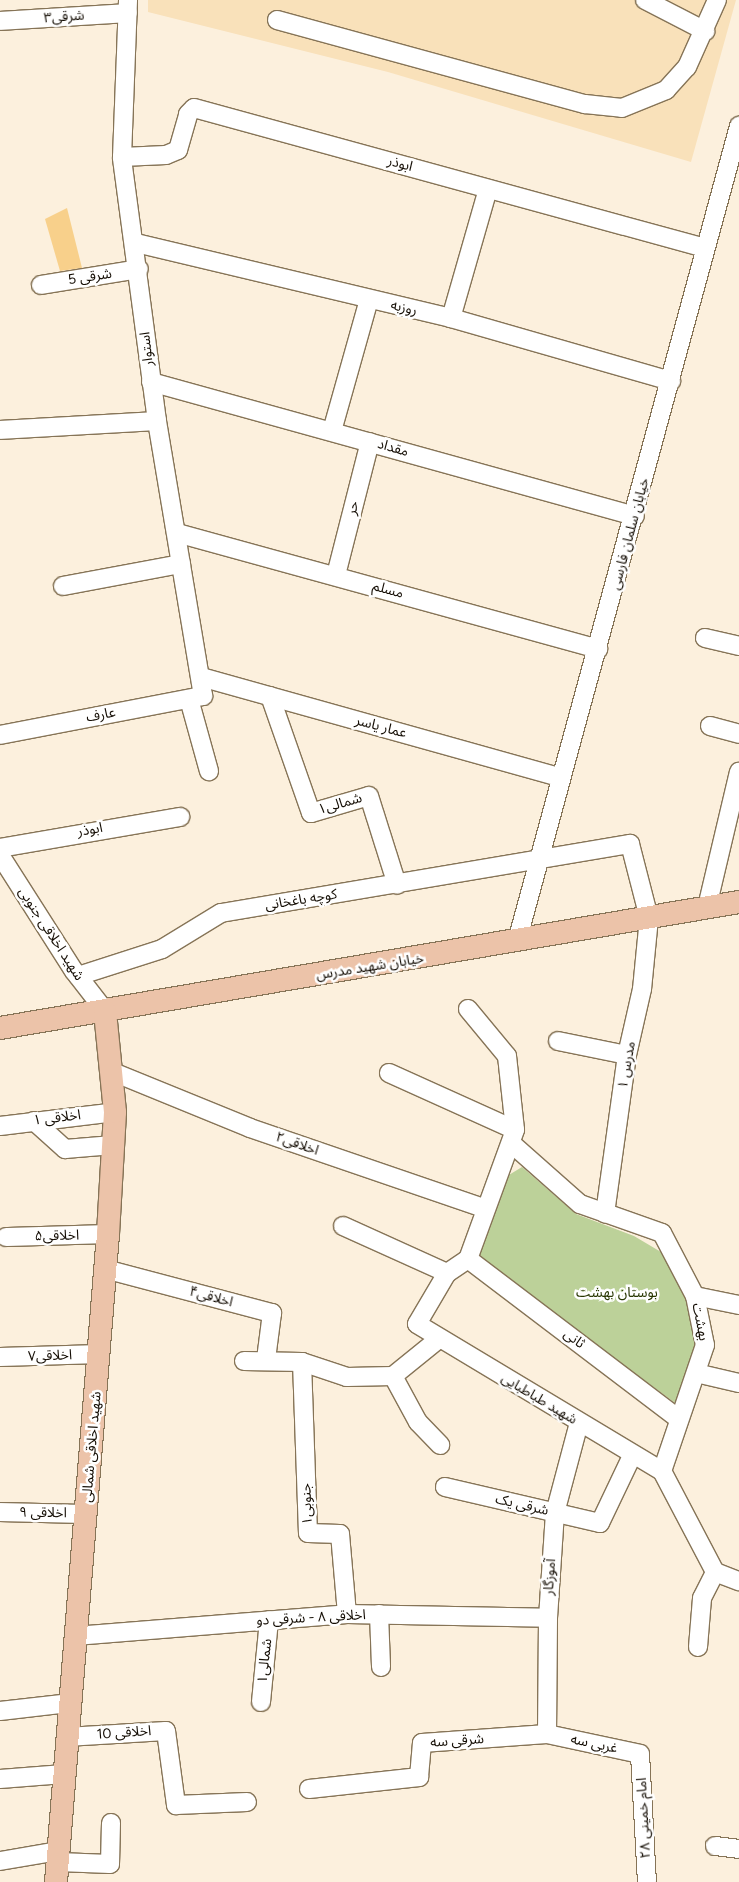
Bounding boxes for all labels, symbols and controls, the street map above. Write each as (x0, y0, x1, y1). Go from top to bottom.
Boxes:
street label: شرقی۳ (43, 7, 85, 27)
street label: ابوذر (385, 153, 415, 175)
street label: شرقی 5 (67, 265, 113, 289)
street label: روزبه (389, 297, 419, 319)
street label: استوار (137, 331, 157, 367)
street label: مقداد (375, 436, 411, 460)
street label: خیابان سلمان فارسی (607, 476, 653, 592)
street label: حر (343, 499, 363, 517)
street label: مسلم (371, 578, 405, 602)
street label: عارف (85, 704, 117, 726)
street label: عمار یاسر (353, 712, 409, 742)
street label: شمالی۱ (316, 790, 364, 818)
street label: ابوذر (76, 820, 104, 840)
street label: شهید اخلاقی جنوبی (15, 884, 87, 984)
street label: کوچه باغخانی (264, 886, 338, 914)
street label: خیابان شهید مدرس (315, 950, 425, 984)
street label: مدرس ۱ (615, 1040, 639, 1090)
street label: اخلاقی ۱ (32, 1107, 82, 1129)
street label: اخلاقی۲ (273, 1129, 321, 1159)
street label: اخلاقی۵ (35, 1227, 79, 1245)
street label: اخلاقی۴ (187, 1283, 235, 1311)
park label: بوستان بهشت (576, 1285, 658, 1301)
street label: بهشت (688, 1302, 712, 1342)
street label: ثانی (560, 1326, 588, 1352)
street label: اخلاقی۷ (27, 1347, 73, 1365)
street label: شهید طباطبایی (498, 1370, 580, 1428)
street label: شهید اخلاقی شمالی (79, 1391, 105, 1503)
street label: جنوبی۱ (298, 1483, 316, 1525)
street label: شرقی یک (494, 1491, 550, 1519)
street label: اخلاقی ۹ (19, 1504, 67, 1522)
street label: آموزگار (540, 1558, 560, 1596)
street label: اخلاقی ۸ - شرقی دو (256, 1607, 366, 1629)
street label: شمالی۱ (254, 1638, 276, 1684)
street label: اخلاقی 10 (96, 1723, 152, 1743)
street label: شرقی سه (430, 1731, 484, 1751)
street label: غربی سه (569, 1731, 619, 1757)
street label: امام خمینی ۲۸ (633, 1777, 655, 1859)

